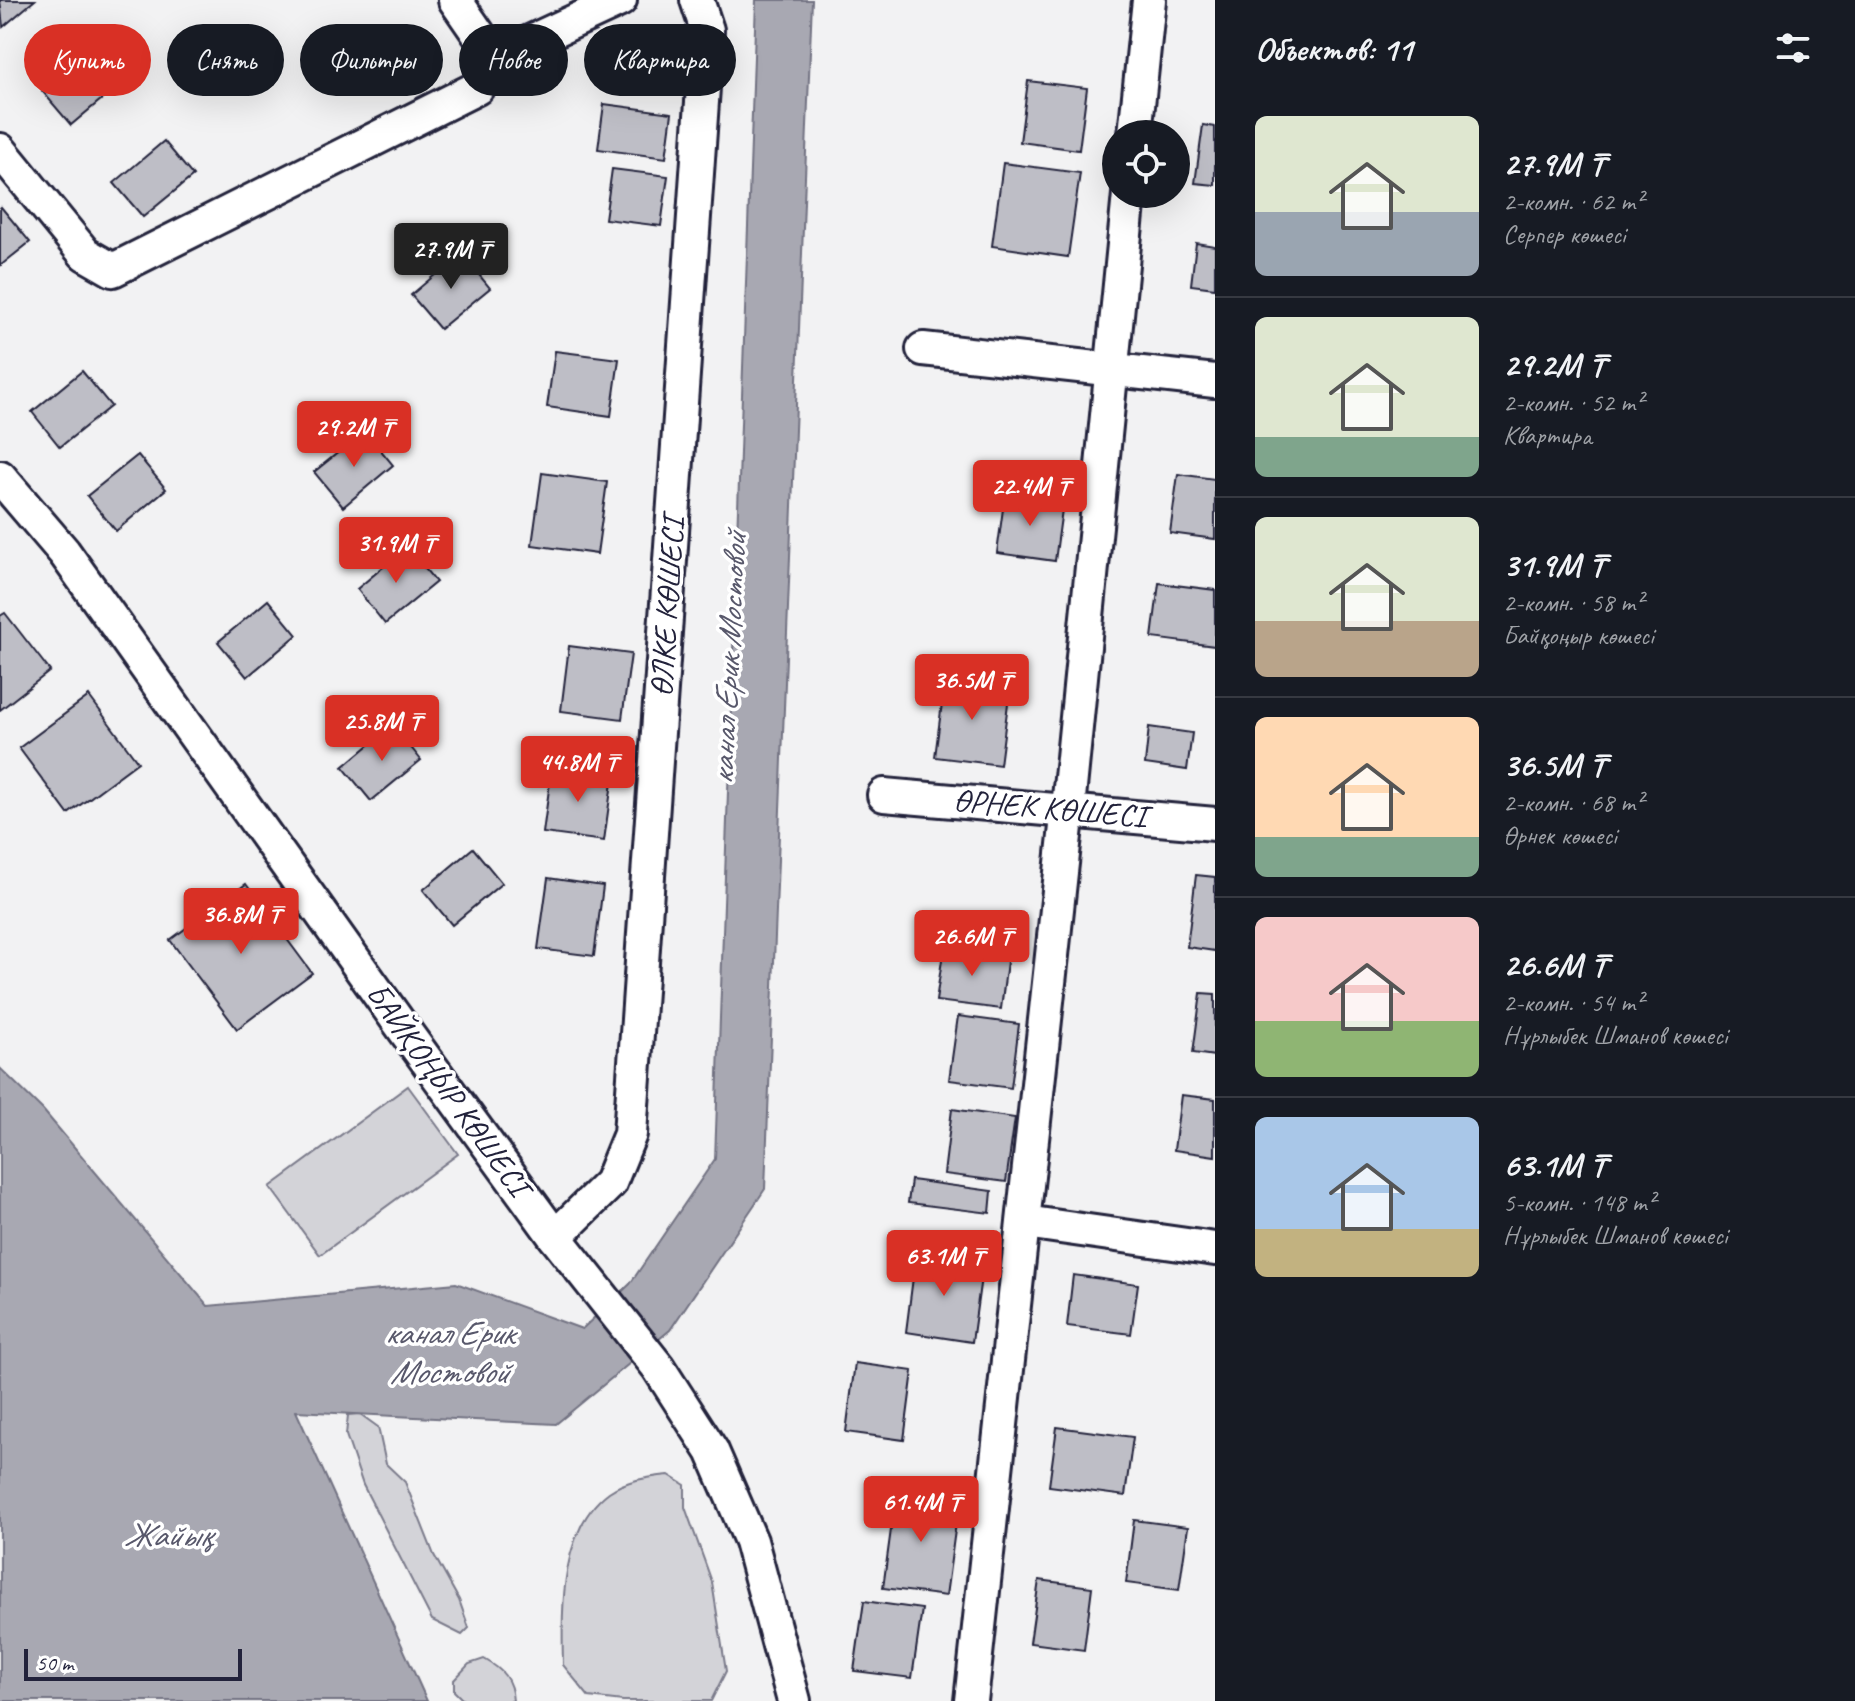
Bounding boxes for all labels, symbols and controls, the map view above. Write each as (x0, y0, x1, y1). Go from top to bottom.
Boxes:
chip: Купить (24, 24, 151, 96)
chip: Снять (167, 24, 284, 96)
chip: Фильтры (300, 24, 443, 96)
chip: Новое (459, 24, 568, 96)
chip: Квартира (584, 24, 736, 96)
icon: filters (1771, 26, 1815, 70)
text: Объектов: 11 (1255, 27, 1413, 70)
map controls (1102, 120, 1190, 208)
button: locate (1102, 120, 1190, 208)
text: 27.9M ₸ (1503, 142, 1605, 185)
icon: home (1319, 148, 1415, 244)
text: 2-комн. · 62 m² (1503, 185, 1643, 218)
text: Серпер көшесі (1503, 218, 1626, 251)
pin: 27.9M ₸ (377, 223, 525, 291)
text: 27.9M ₸ (412, 232, 490, 265)
text: 29.2M ₸ (1503, 343, 1605, 386)
icon: home (1319, 349, 1415, 445)
text: 2-комн. · 52 m² (1503, 386, 1643, 419)
pin: 29.2M ₸ (280, 401, 428, 469)
text: 29.2M ₸ (315, 410, 393, 443)
text: Квартира (1503, 419, 1592, 452)
pin: 22.4M ₸ (956, 460, 1104, 528)
text: 22.4M ₸ (991, 469, 1069, 502)
street label: ӨЛКЕ КӨШЕСІ (640, 509, 694, 698)
pin: 31.9M ₸ (322, 517, 470, 585)
water label: канал Ерик Мостовой (700, 525, 756, 786)
text: 31.9M ₸ (357, 526, 435, 559)
text: 31.9M ₸ (1503, 543, 1605, 586)
icon: home (1319, 549, 1415, 645)
text: 2-комн. · 58 m² (1503, 586, 1643, 619)
text: Байқоңыр көшесi (1503, 619, 1654, 652)
pin: 36.5M ₸ (898, 654, 1046, 722)
text: 36.5M ₸ (933, 663, 1011, 696)
pin: 25.8M ₸ (308, 695, 456, 763)
text: 25.8M ₸ (343, 704, 421, 737)
pin: 44.8M ₸ (504, 736, 652, 804)
text: 36.5M ₸ (1503, 743, 1605, 786)
text: 44.8M ₸ (539, 745, 617, 778)
icon: home (1319, 749, 1415, 845)
street label: ӨРНЕК КӨШЕСІ (952, 779, 1155, 837)
text: 2-комн. · 68 m² (1503, 786, 1643, 819)
text: Өрнек көшесі (1503, 819, 1617, 852)
pin: 36.8M ₸ (167, 888, 315, 956)
text: 36.8M ₸ (202, 897, 280, 930)
pin: 26.6M ₸ (898, 910, 1046, 978)
text: 26.6M ₸ (932, 919, 1012, 952)
text: 26.6M ₸ (1503, 943, 1607, 986)
icon: home (1319, 949, 1415, 1045)
street label: БАЙҚОҢЫР КӨШЕСI (357, 975, 543, 1209)
text: 2-комн. · 54 m² (1503, 986, 1643, 1019)
text: Нұрлыбек Шманов көшесі (1503, 1019, 1728, 1052)
text: 63.1M ₸ (1503, 1143, 1606, 1186)
icon: home (1319, 1149, 1415, 1245)
text: 5-комн. · 148 m² (1503, 1186, 1655, 1219)
text: Нұрлыбек Шманов көшесі (1503, 1219, 1728, 1252)
pin: 63.1M ₸ (870, 1230, 1018, 1298)
text: 63.1M ₸ (905, 1239, 983, 1272)
water label: канал Ерик Мостовой (384, 1311, 519, 1393)
pin: 61.4M ₸ (847, 1476, 995, 1544)
text: 61.4M ₸ (882, 1485, 960, 1518)
water label: Жайық (124, 1513, 217, 1556)
scale bar (24, 1645, 242, 1681)
text: 50 m (36, 1649, 73, 1677)

